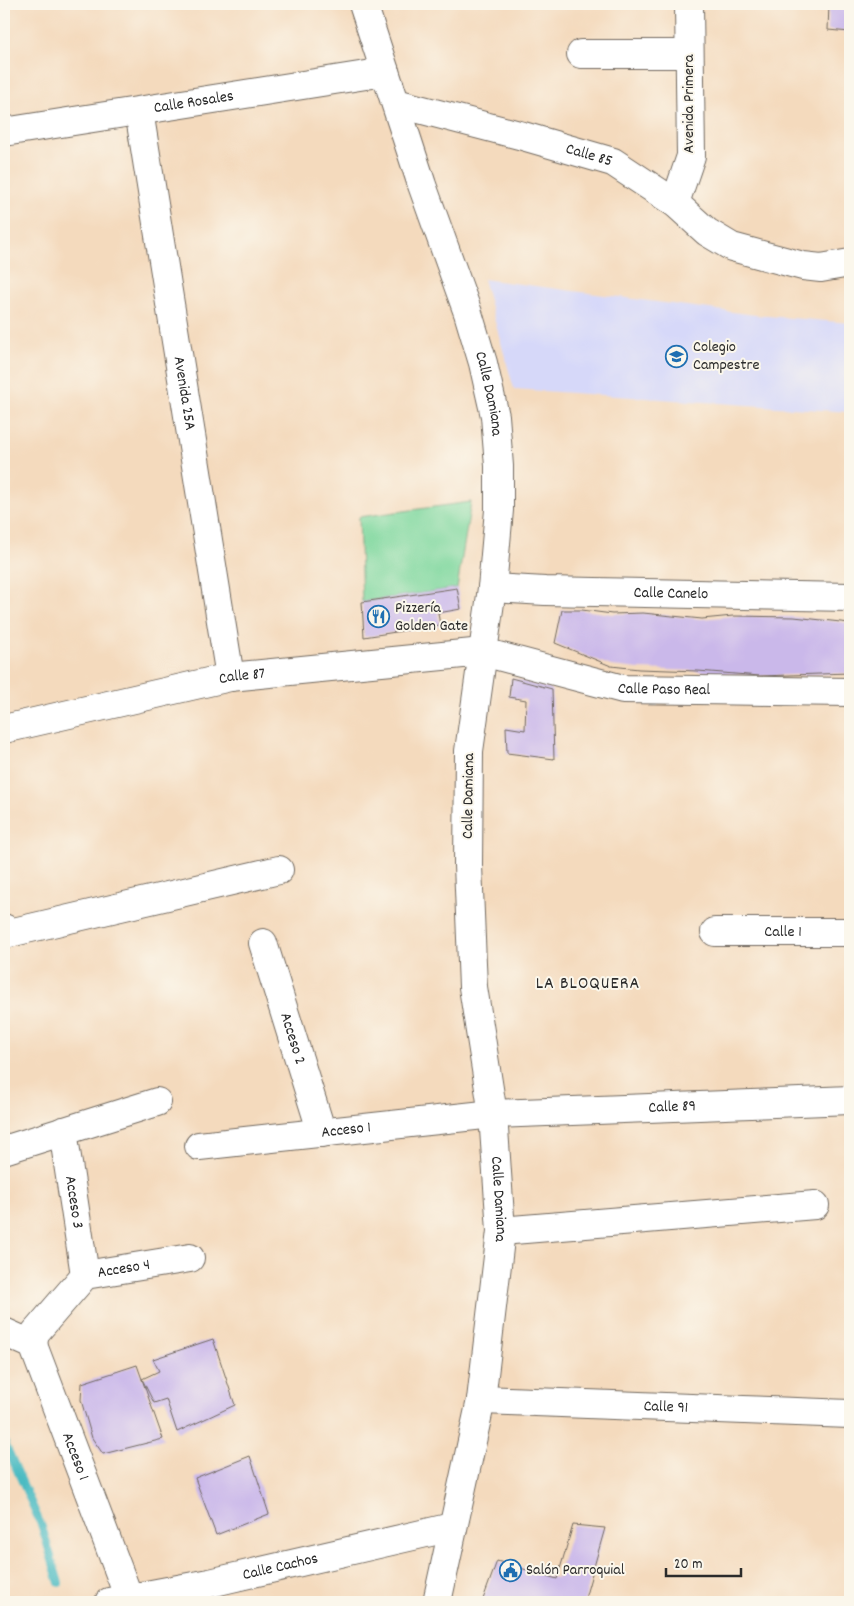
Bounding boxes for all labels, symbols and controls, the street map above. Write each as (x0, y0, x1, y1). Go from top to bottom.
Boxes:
street label: Avenida Primera (678, 54, 701, 154)
street label: Calle Rosales (152, 84, 235, 120)
street label: Calle 85 (563, 137, 615, 173)
place label: Colegio Campestre (693, 336, 759, 377)
school or university icon: Colegio Campestre (665, 344, 689, 368)
street label: Calle Damiana (469, 349, 508, 437)
street label: Avenida 25A (167, 355, 202, 432)
street label: Calle Canelo (633, 581, 708, 606)
place label: Pizzería Golden Gate (395, 597, 468, 638)
restaurant icon: Pizzería Golden Gate (367, 605, 391, 629)
street label: Calle 87 (217, 662, 266, 691)
street label: Calle Paso Real (615, 677, 711, 702)
street label: Calle Damiana (457, 752, 481, 839)
street label: Calle 1 (764, 921, 802, 944)
district label: LA BLOQUERA (536, 972, 640, 997)
street label: Acceso 2 (274, 1010, 312, 1067)
street label: Calle 89 (648, 1095, 696, 1119)
street label: Acceso 1 (320, 1116, 372, 1144)
street label: Calle Damiana (484, 1155, 513, 1244)
street label: Acceso 3 (58, 1174, 89, 1230)
street label: Acceso 4 (96, 1253, 152, 1284)
street label: Calle 91 (643, 1395, 689, 1419)
street label: Acceso 1 (56, 1429, 95, 1484)
scale bar (666, 1546, 742, 1578)
street label: Calle Cachos (240, 1547, 321, 1587)
text: 20 m (674, 1554, 702, 1576)
public building icon: Salón Parroquial (498, 1558, 522, 1582)
place label: Salón Parroquial (526, 1559, 625, 1582)

